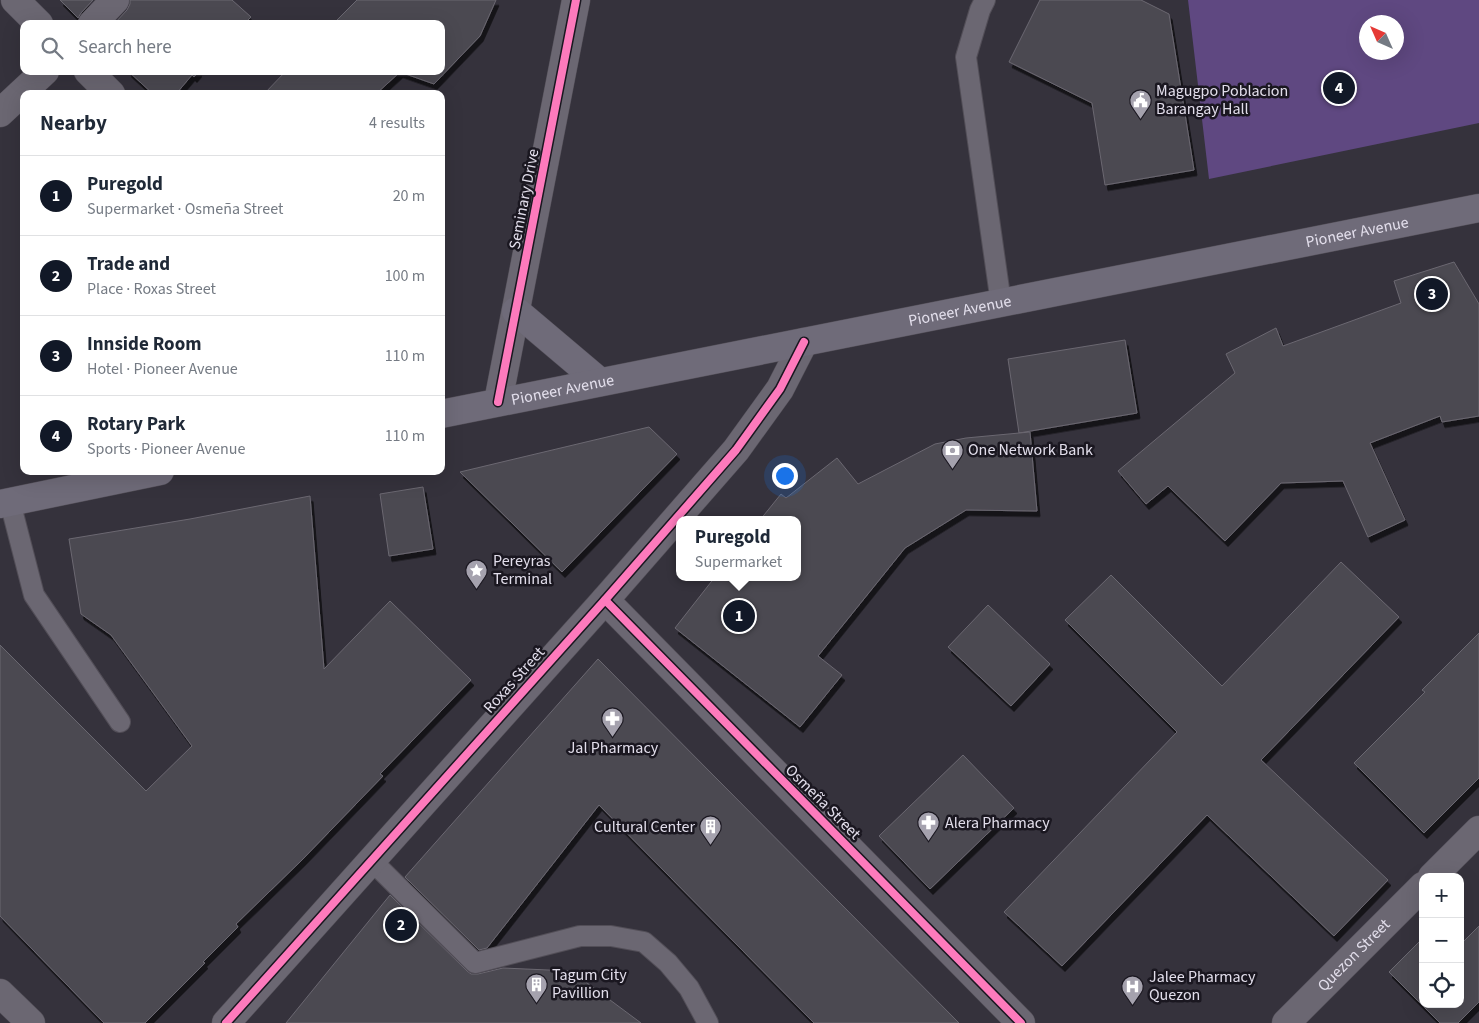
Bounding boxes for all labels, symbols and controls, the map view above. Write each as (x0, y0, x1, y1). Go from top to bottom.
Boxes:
north arrow (1359, 15, 1404, 60)
search box (20, 20, 445, 75)
icon: search (38, 34, 66, 62)
text: Search here (78, 34, 172, 61)
pin: 4 (1323, 69, 1355, 107)
place label: Magugpo Poblacion Barangay Hall (1156, 80, 1288, 120)
public building icon: Magugpo Poblacion Barangay Hall (1128, 88, 1152, 119)
text: Nearby (40, 108, 107, 138)
text: 4 results (369, 112, 425, 134)
street label: Seminary Drive (503, 147, 545, 251)
text: Puregold (87, 171, 163, 198)
text: 1 (52, 185, 60, 207)
text: 20 m (393, 185, 425, 207)
text: Supermarket · Osmeña Street (87, 198, 283, 220)
street label: Pioneer Avenue (1304, 211, 1411, 253)
text: Trade and (87, 251, 170, 278)
text: 2 (52, 265, 60, 287)
text: 100 m (385, 265, 425, 287)
pin: 3 (1416, 275, 1448, 313)
text: Place · Roxas Street (87, 278, 216, 300)
street label: Pioneer Avenue (907, 290, 1013, 332)
text: Innside Room (87, 331, 201, 358)
text: 3 (52, 345, 60, 367)
text: 110 m (385, 345, 425, 367)
text: Hotel · Pioneer Avenue (87, 358, 238, 380)
street label: Pioneer Avenue (509, 369, 616, 411)
text: Rotary Park (87, 411, 185, 438)
text: 4 (52, 425, 60, 447)
text: 110 m (385, 425, 425, 447)
text: Sports · Pioneer Avenue (87, 438, 245, 460)
bank icon: One Network Bank (940, 438, 964, 469)
place label: One Network Bank (968, 439, 1093, 461)
your location (772, 463, 798, 489)
popup (676, 516, 801, 581)
text: Puregold (695, 524, 771, 551)
place label: Pereyras Terminal (493, 550, 552, 590)
text: Supermarket (695, 551, 782, 573)
place icon: Pereyras Terminal (465, 558, 489, 589)
pin: 1 (723, 597, 755, 635)
street label: Roxas Street (478, 642, 550, 718)
pharmacy icon: Jal Pharmacy (601, 707, 625, 738)
place label: Jal Pharmacy (568, 737, 659, 759)
street label: Osmeña Street (780, 759, 866, 845)
pharmacy icon: Alera Pharmacy (917, 811, 941, 842)
place label: Alera Pharmacy (945, 812, 1050, 834)
building icon: Cultural Center (699, 815, 723, 846)
place label: Cultural Center (594, 816, 695, 838)
map controls (1419, 873, 1464, 1008)
button: + (1419, 873, 1464, 918)
pin: 2 (385, 906, 417, 944)
street label: Quezon Street (1313, 913, 1396, 996)
button: − (1419, 918, 1464, 963)
button: locate (1419, 963, 1464, 1008)
place label: Tagum City Pavillion (552, 964, 627, 1004)
place label: Jalee Pharmacy Quezon (1149, 966, 1256, 1006)
building icon: Tagum City Pavillion (524, 972, 548, 1003)
hospital icon: Jalee Pharmacy Quezon (1121, 974, 1145, 1005)

